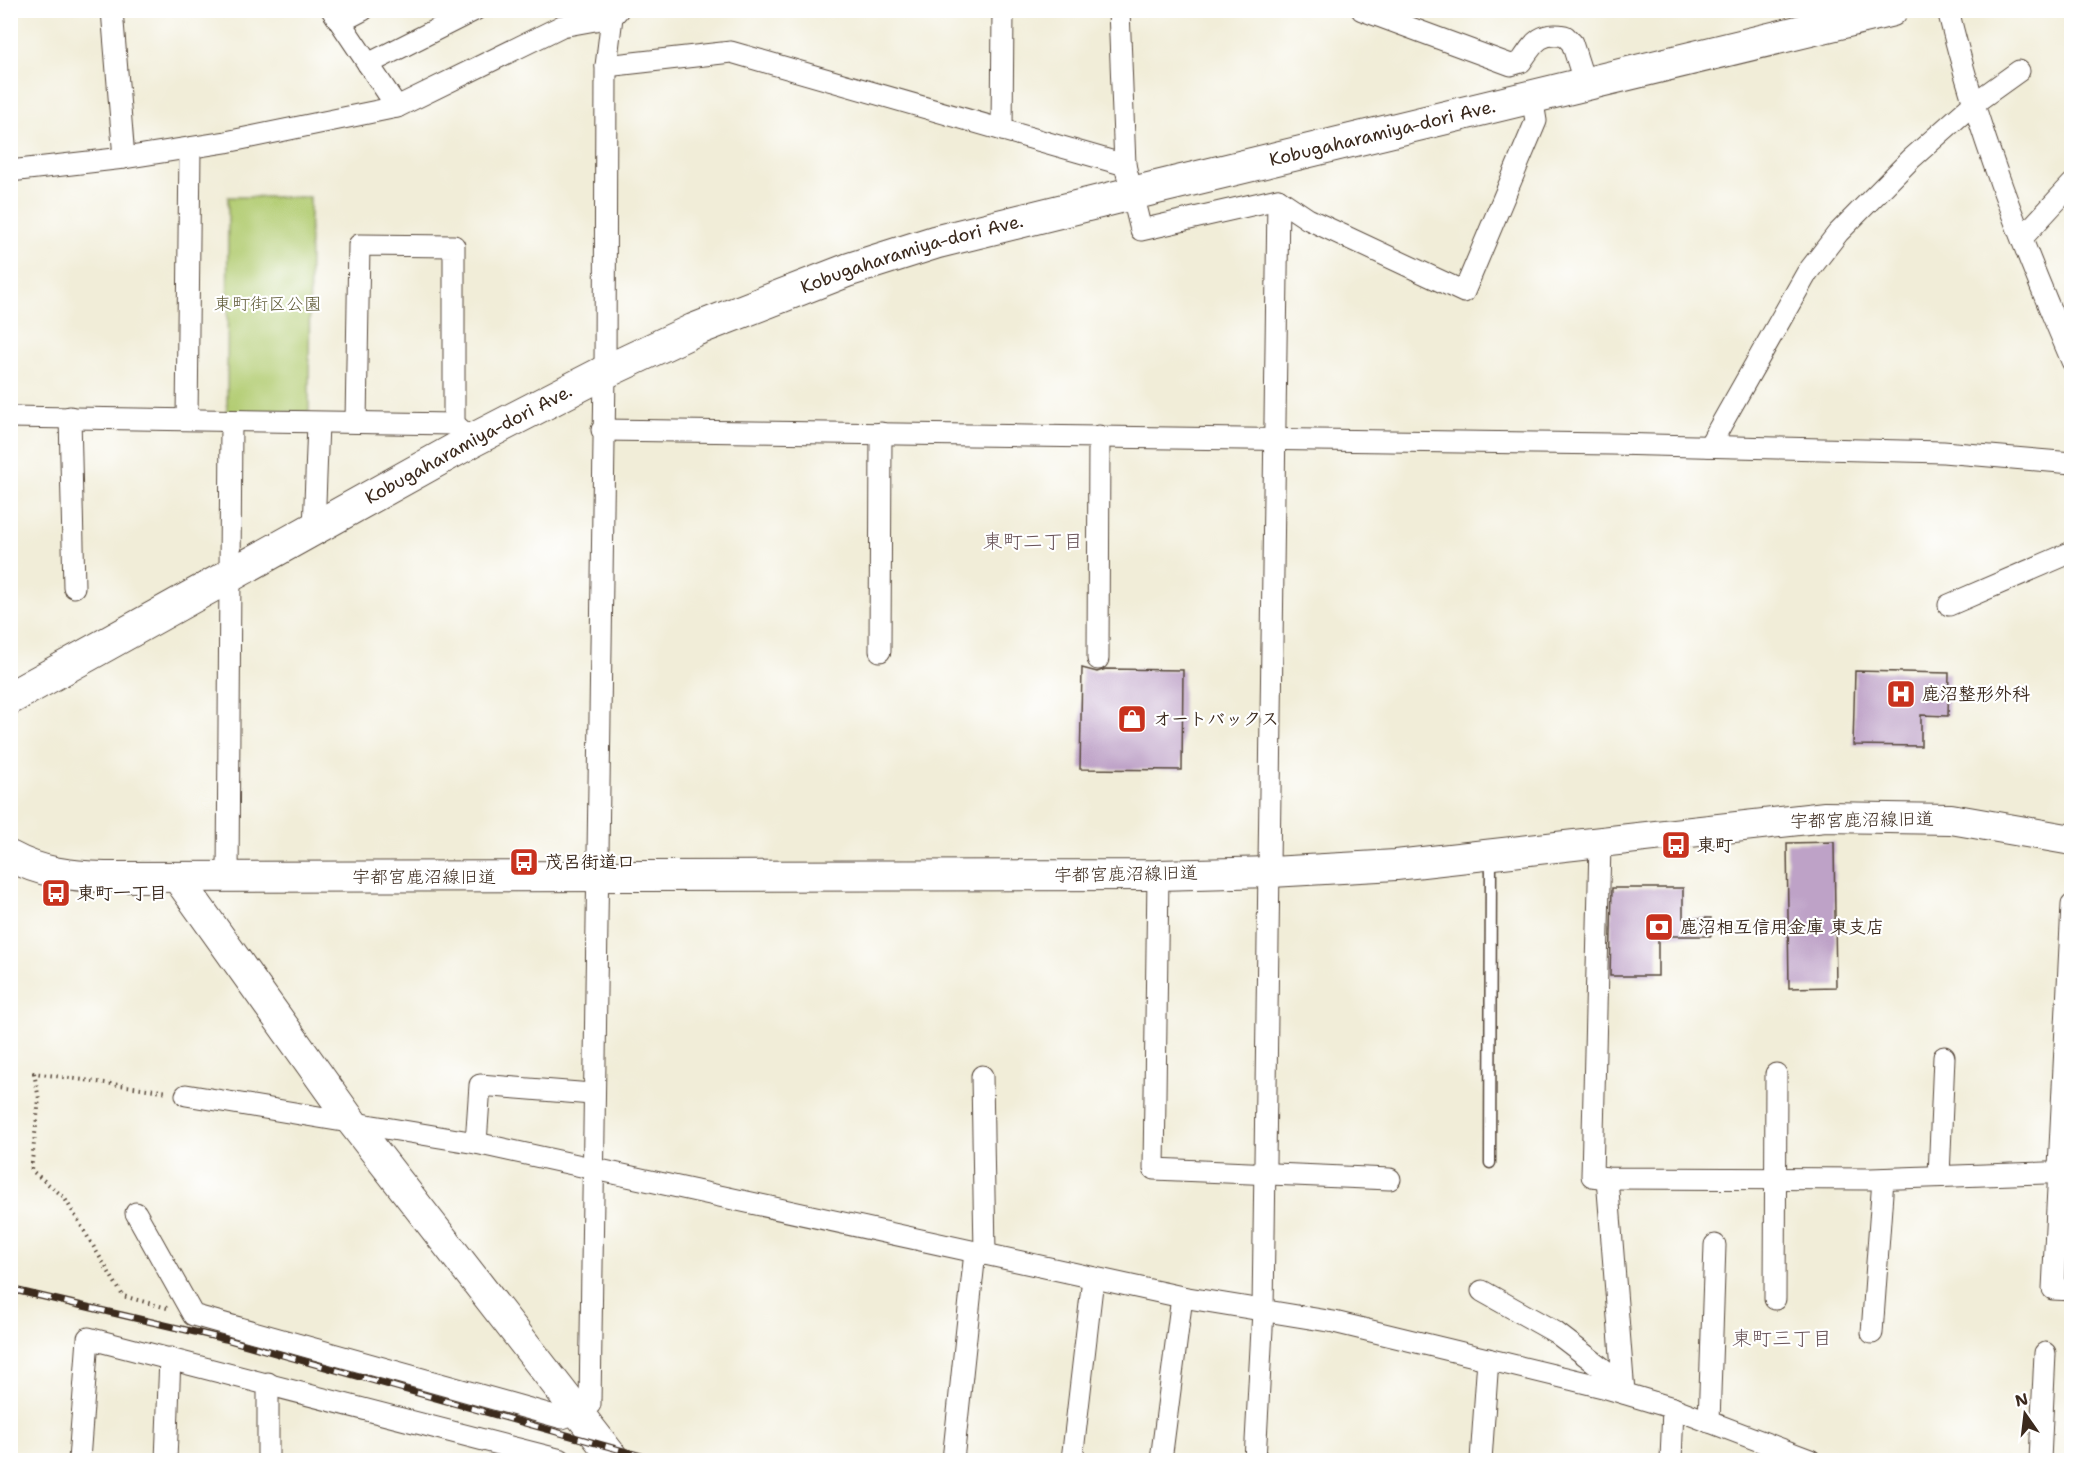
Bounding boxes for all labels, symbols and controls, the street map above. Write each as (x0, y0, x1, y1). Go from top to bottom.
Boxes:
street label: Kobugaharamiya-dori Ave. (1267, 94, 1498, 172)
street label: Kobugaharamiya-dori Ave. (797, 209, 1026, 299)
park label: 東町街区公園 (214, 292, 322, 316)
street label: Kobugaharamiya-dori Ave. (361, 379, 576, 510)
district label: 東町二丁目 (983, 528, 1083, 554)
hospital icon: 鹿沼整形外科 (1885, 678, 1917, 710)
place label: 鹿沼整形外科 (1922, 682, 2030, 706)
shop icon: オートバックス (1116, 703, 1148, 735)
place label: オートバックス (1153, 707, 1279, 731)
street label: 宇都宮鹿沼線旧道 (1790, 807, 1934, 833)
bus stop icon: 東町 (1660, 829, 1692, 861)
place label: 東町 (1697, 833, 1733, 857)
bus stop icon: 茂呂街道口 (508, 846, 540, 878)
place label: 茂呂街道口 (545, 850, 635, 874)
street label: 宇都宮鹿沼線旧道 (1054, 861, 1198, 887)
street label: 宇都宮鹿沼線旧道 (352, 865, 496, 889)
bus stop icon: 東町一丁目 (40, 877, 72, 909)
place label: 東町一丁目 (77, 881, 167, 905)
bank icon: 鹿沼相互信用金庫 東支店 (1643, 911, 1675, 943)
place label: 鹿沼相互信用金庫 東支店 (1680, 915, 1884, 939)
district label: 東町三丁目 (1732, 1325, 1832, 1351)
north arrow (1995, 1384, 2055, 1444)
text: N (2013, 1388, 2030, 1412)

